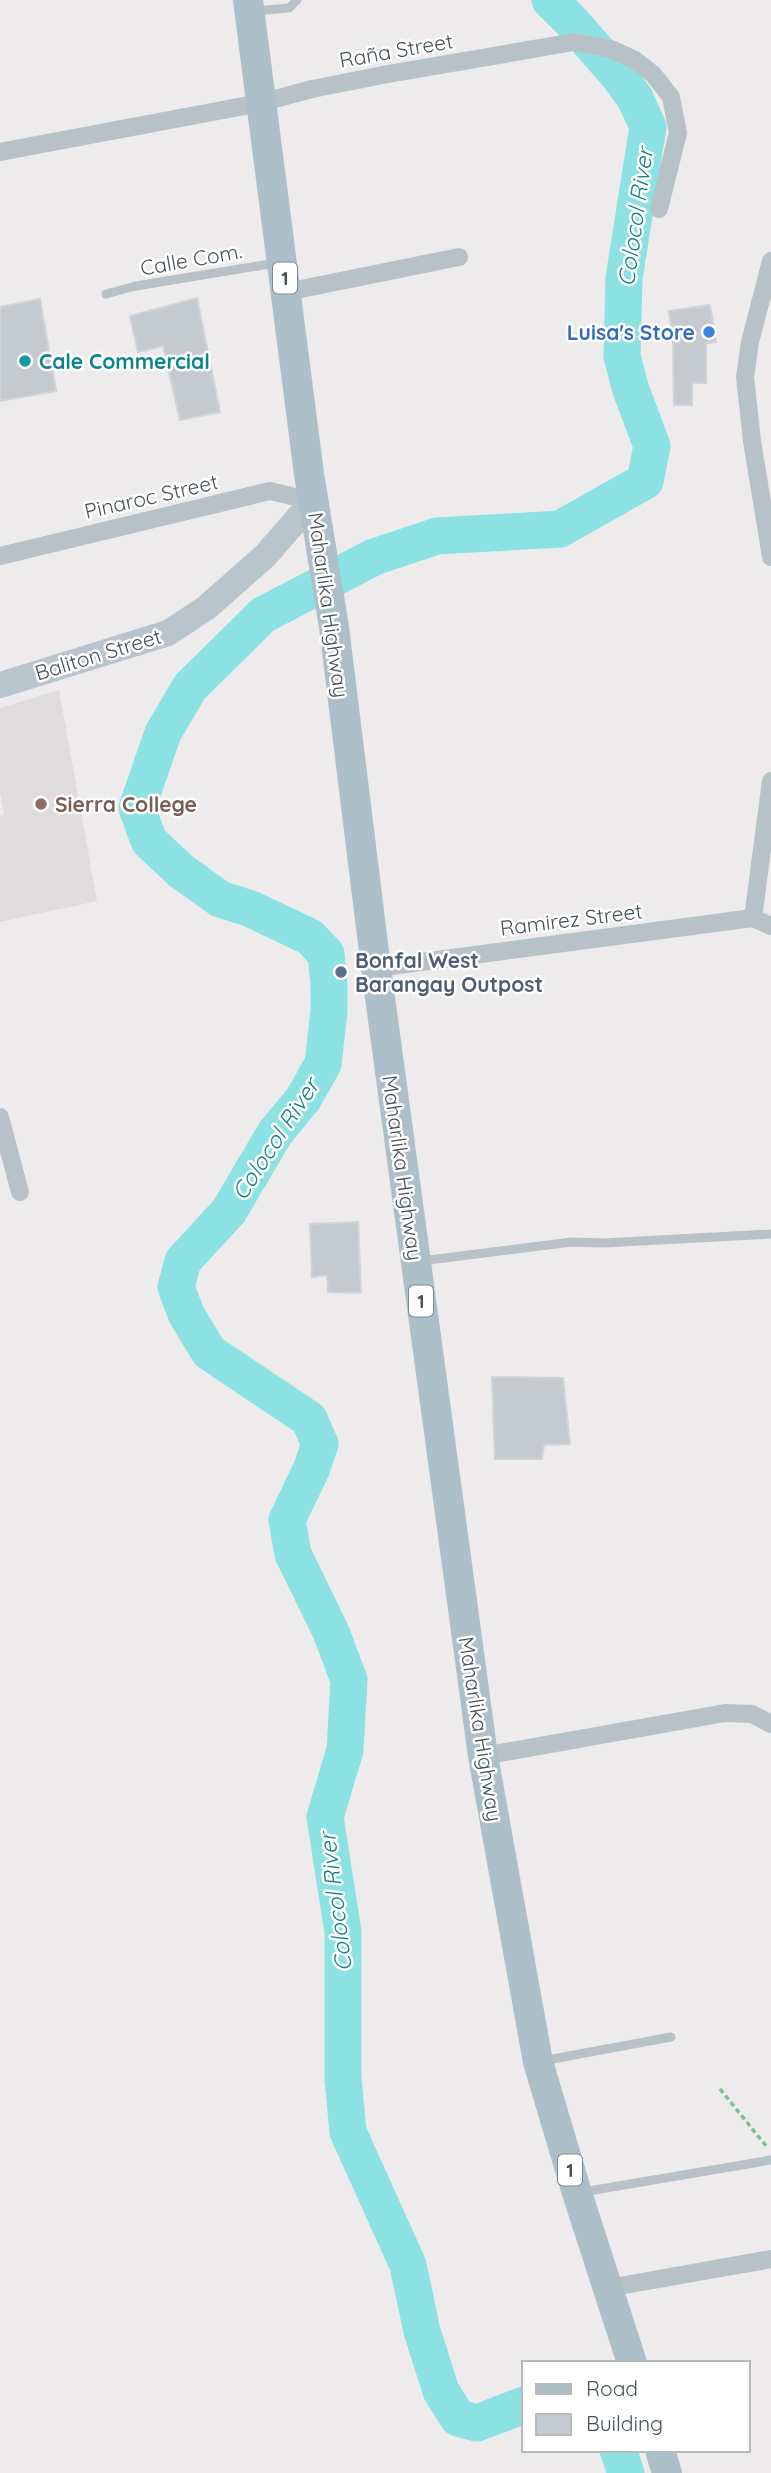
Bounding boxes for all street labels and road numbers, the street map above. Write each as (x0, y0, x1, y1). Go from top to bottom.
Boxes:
street label: Raña Street (337, 27, 455, 73)
street label: Calle Com. (138, 237, 244, 281)
road number: 1 (273, 262, 297, 294)
street label: Pinaroc Street (82, 468, 220, 524)
street label: Maharlika Highway (303, 511, 355, 699)
street label: Baliton Street (32, 622, 164, 686)
street label: Ramirez Street (498, 897, 644, 941)
street label: Maharlika Highway (377, 1074, 429, 1262)
road number: 1 (409, 1286, 433, 1316)
street label: Maharlika Highway (454, 1635, 508, 1823)
road number: 1 (558, 2154, 582, 2186)

